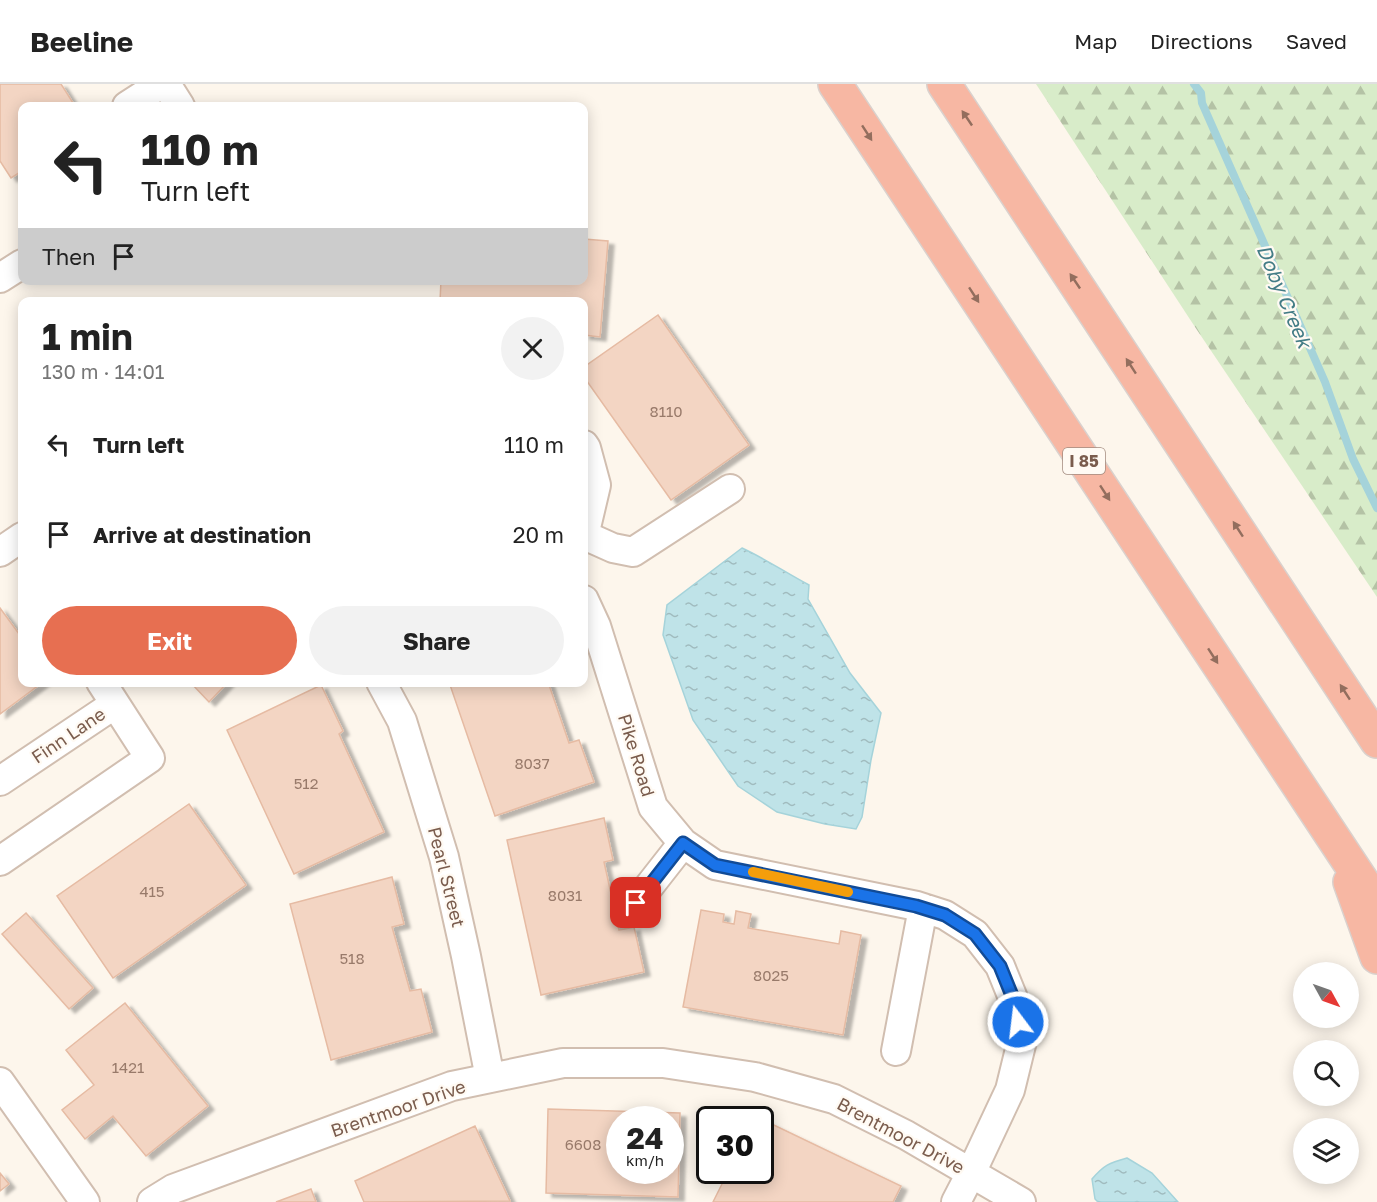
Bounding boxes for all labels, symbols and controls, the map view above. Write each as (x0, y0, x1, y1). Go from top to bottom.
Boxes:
text: Beeline (30, 25, 133, 58)
text: Map (1074, 28, 1117, 54)
text: Directions (1150, 28, 1253, 54)
text: Saved (1286, 28, 1347, 54)
one-way arrow (962, 110, 973, 126)
text: 110 m (141, 124, 259, 174)
one-way arrow (861, 125, 872, 141)
icon: left (42, 126, 120, 204)
text: Turn left (141, 175, 250, 207)
icon: arrive (107, 240, 140, 273)
water label: Doby Creek (1252, 241, 1319, 354)
text: Then (42, 243, 95, 270)
one-way arrow (1069, 272, 1080, 289)
one-way arrow (969, 287, 980, 304)
text: 1 min (42, 315, 133, 358)
button: close (501, 317, 564, 380)
one-way arrow (1125, 358, 1137, 374)
text: 130 m · 14:01 (42, 359, 165, 383)
house number: 8110 (649, 402, 683, 420)
icon: left (42, 428, 75, 461)
text: Turn left (93, 431, 184, 458)
text: 110 m (504, 431, 564, 458)
road number: I 85 (1063, 448, 1105, 474)
one-way arrow (1099, 485, 1110, 501)
icon: arrive (42, 518, 75, 551)
text: Arrive at destination (93, 521, 311, 548)
text: 20 m (513, 521, 564, 548)
one-way arrow (1232, 521, 1244, 537)
button: Exit (42, 606, 297, 675)
button: Share (309, 606, 564, 675)
one-way arrow (1207, 647, 1219, 663)
one-way arrow (1339, 684, 1351, 700)
street label: Finn Lane (27, 702, 109, 768)
street label: Pike Road (614, 711, 660, 799)
house number: 8037 (514, 754, 550, 772)
house number: 512 (294, 774, 318, 792)
street label: Pearl Street (424, 824, 470, 930)
pin (610, 877, 661, 928)
house number: 415 (139, 882, 165, 900)
house number: 8031 (548, 886, 582, 904)
icon: arrive (619, 886, 652, 919)
house number: 518 (339, 949, 365, 967)
north arrow (1293, 962, 1359, 1028)
map controls (1293, 962, 1359, 1184)
house number: 8025 (753, 966, 789, 984)
position arrow (986, 990, 1050, 1054)
button: search (1293, 1040, 1359, 1106)
house number: 1421 (112, 1058, 144, 1076)
street label: Brentmoor Drive (328, 1075, 468, 1141)
street label: Brentmoor Drive (834, 1092, 968, 1178)
speed limit sign: 30 (696, 1106, 774, 1184)
button: layers (1293, 1118, 1359, 1184)
text: 24 (626, 1120, 664, 1156)
house number: 6608 (565, 1135, 601, 1153)
text: km/h (626, 1151, 664, 1169)

